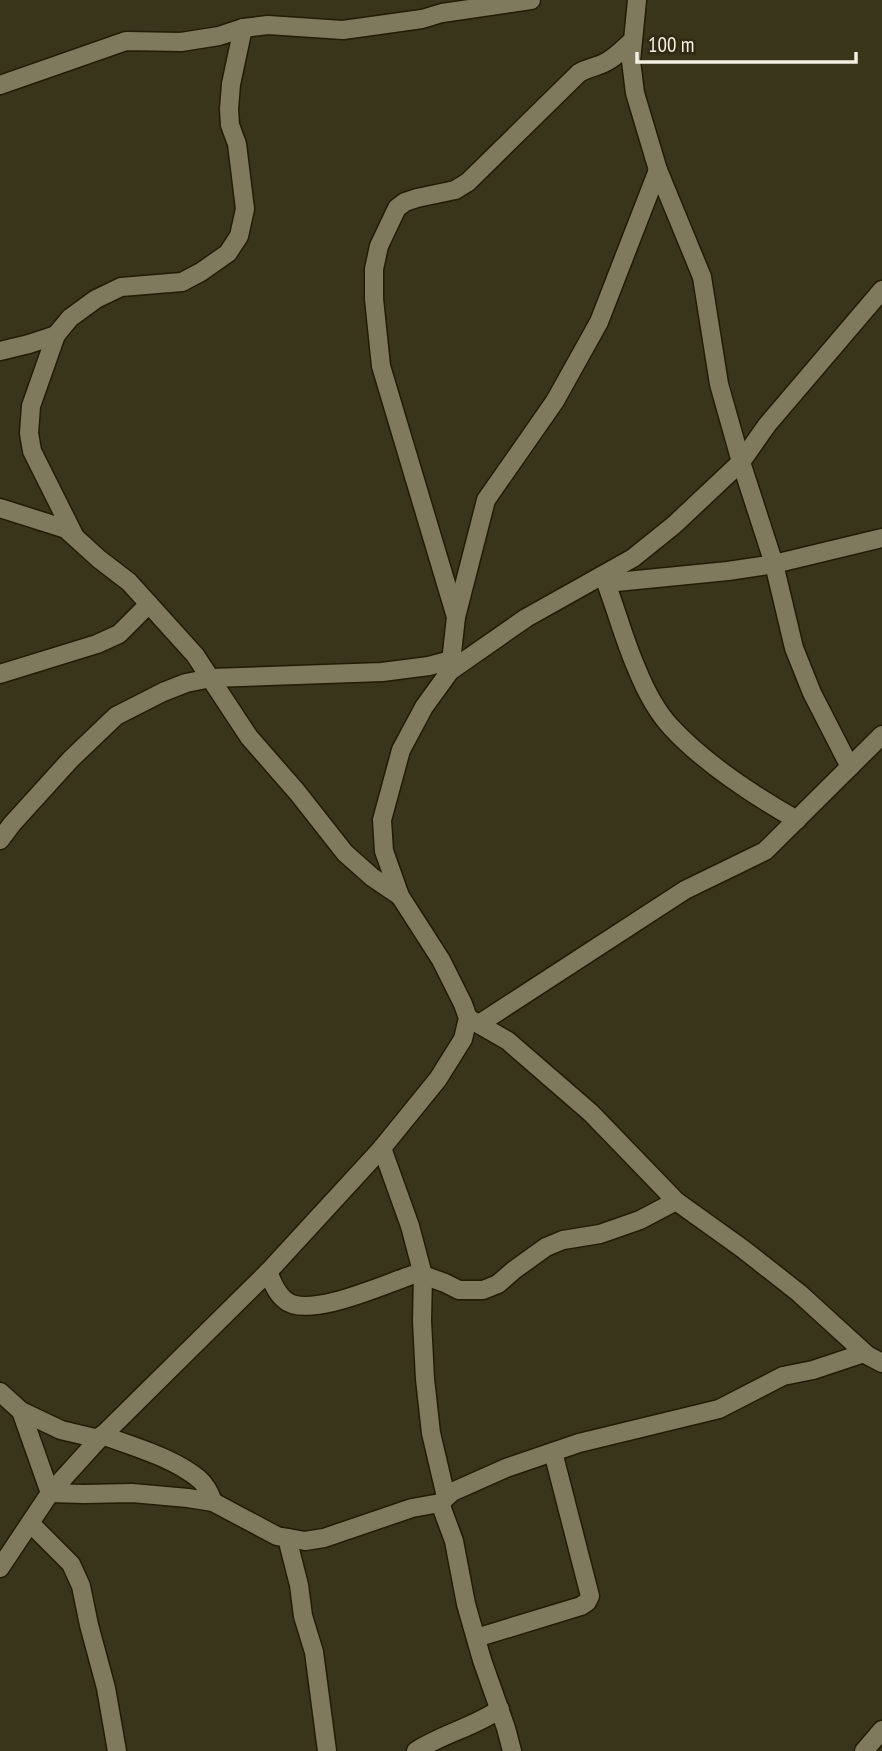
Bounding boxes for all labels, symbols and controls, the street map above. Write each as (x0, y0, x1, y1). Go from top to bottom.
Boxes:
scale bar (637, 21, 856, 65)
text: 100 m (648, 31, 694, 58)

